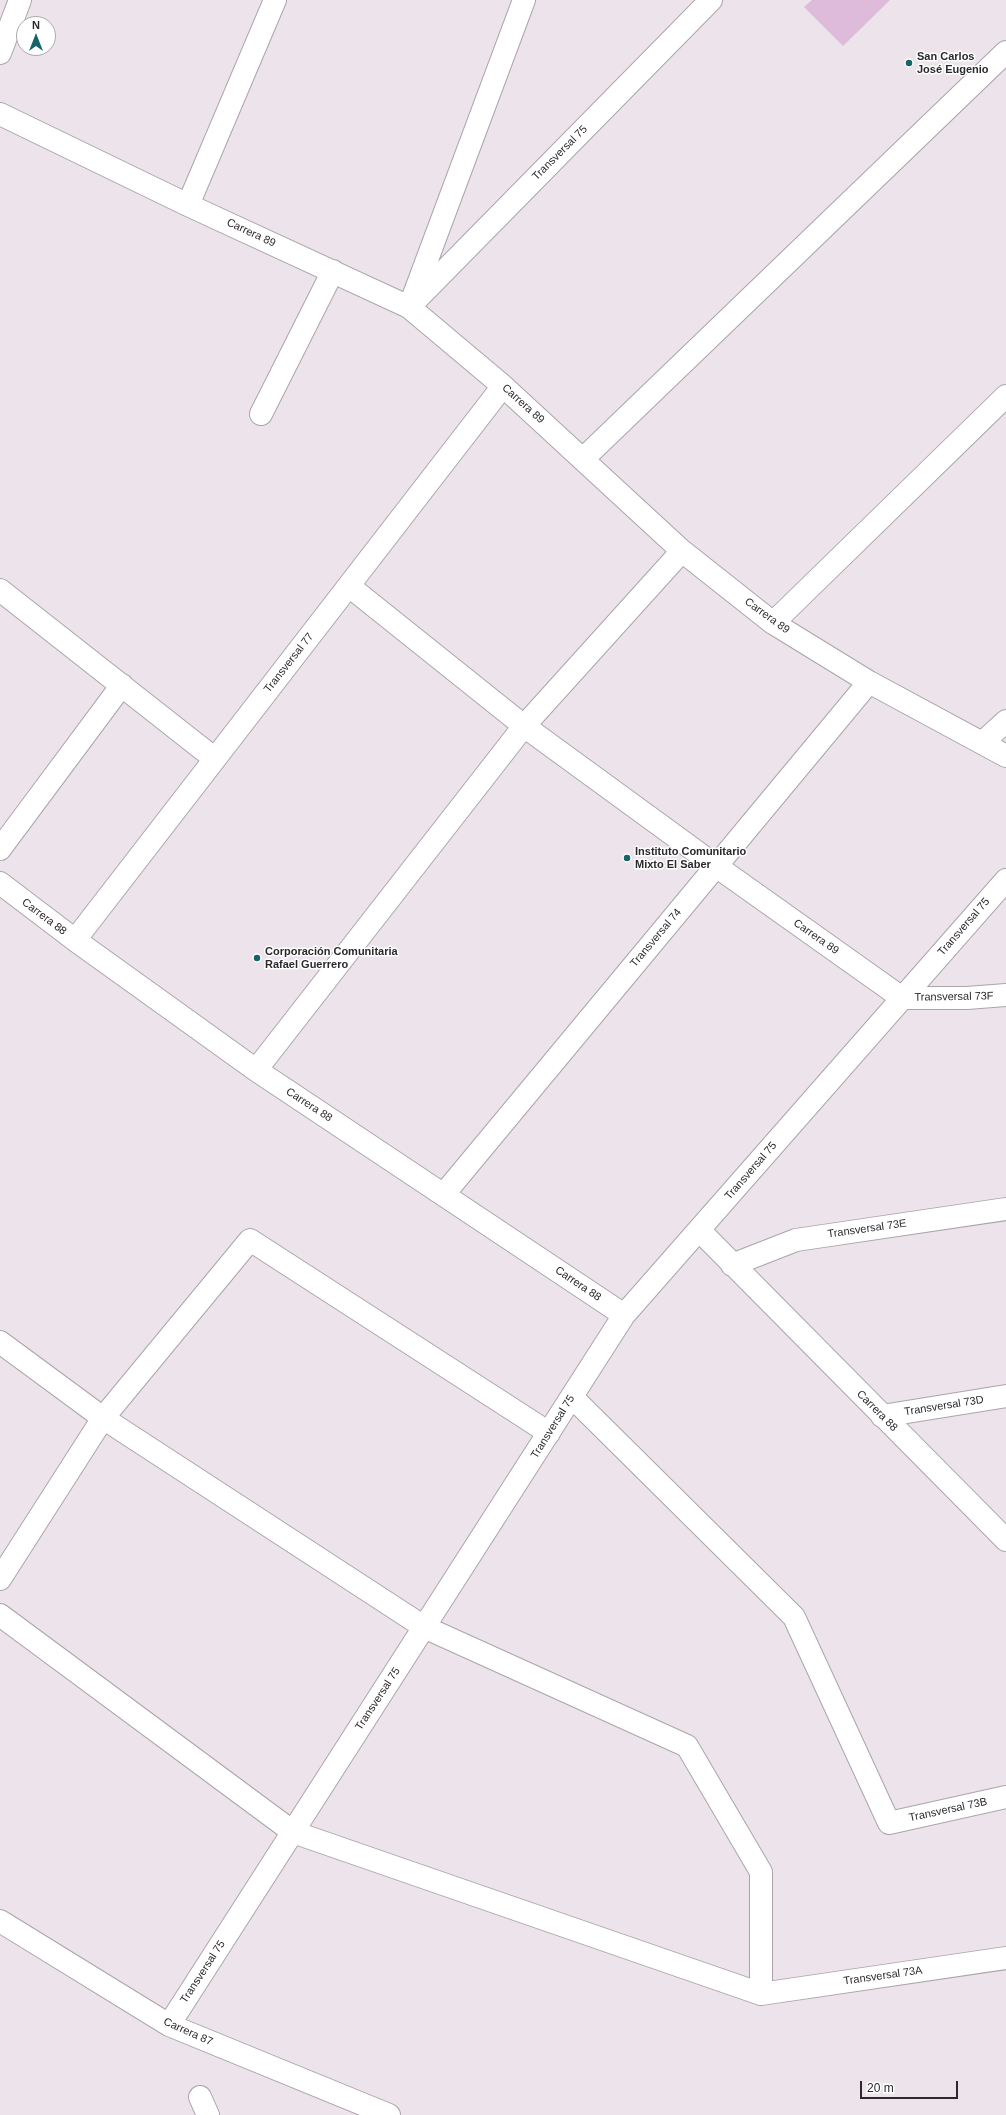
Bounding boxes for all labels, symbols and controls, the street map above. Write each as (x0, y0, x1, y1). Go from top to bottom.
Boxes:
north arrow (16, 16, 56, 56)
text: N (32, 19, 40, 31)
place label: San Carlos José Eugenio (917, 50, 989, 76)
marker: San Carlos José Eugenio (904, 58, 914, 68)
street label: Transversal 75 (530, 123, 590, 183)
street label: Carrera 89 (224, 216, 278, 250)
street label: Carrera 89 (499, 382, 547, 426)
street label: Carrera 89 (742, 595, 792, 637)
street label: Transversal 77 (262, 630, 316, 696)
place label: Instituto Comunitario Mixto El Saber (635, 845, 746, 871)
marker: Instituto Comunitario Mixto El Saber (622, 853, 632, 863)
street label: Transversal 75 (935, 895, 993, 959)
street label: Carrera 88 (19, 896, 69, 938)
street label: Transversal 74 (628, 906, 684, 970)
street label: Carrera 89 (791, 917, 841, 957)
place label: Corporación Comunitaria Rafael Guerrero (265, 945, 398, 971)
marker: Corporación Comunitaria Rafael Guerrero (252, 953, 262, 963)
street label: Transversal 73F (914, 990, 994, 1004)
street label: Carrera 88 (283, 1085, 335, 1125)
street label: Transversal 75 (722, 1139, 780, 1203)
street label: Transversal 73E (827, 1217, 907, 1241)
street label: Carrera 88 (553, 1264, 603, 1304)
street label: Carrera 88 (854, 1388, 900, 1434)
street label: Transversal 75 (528, 1393, 578, 1461)
street label: Transversal 73D (903, 1393, 985, 1419)
street label: Transversal 75 (353, 1665, 403, 1733)
street label: Transversal 73B (908, 1795, 988, 1825)
street label: Transversal 75 (178, 1938, 228, 2006)
street label: Transversal 73A (843, 1964, 923, 1988)
street label: Carrera 87 (161, 2015, 215, 2049)
scale bar (862, 2073, 960, 2099)
text: 20 m (867, 2081, 894, 2095)

